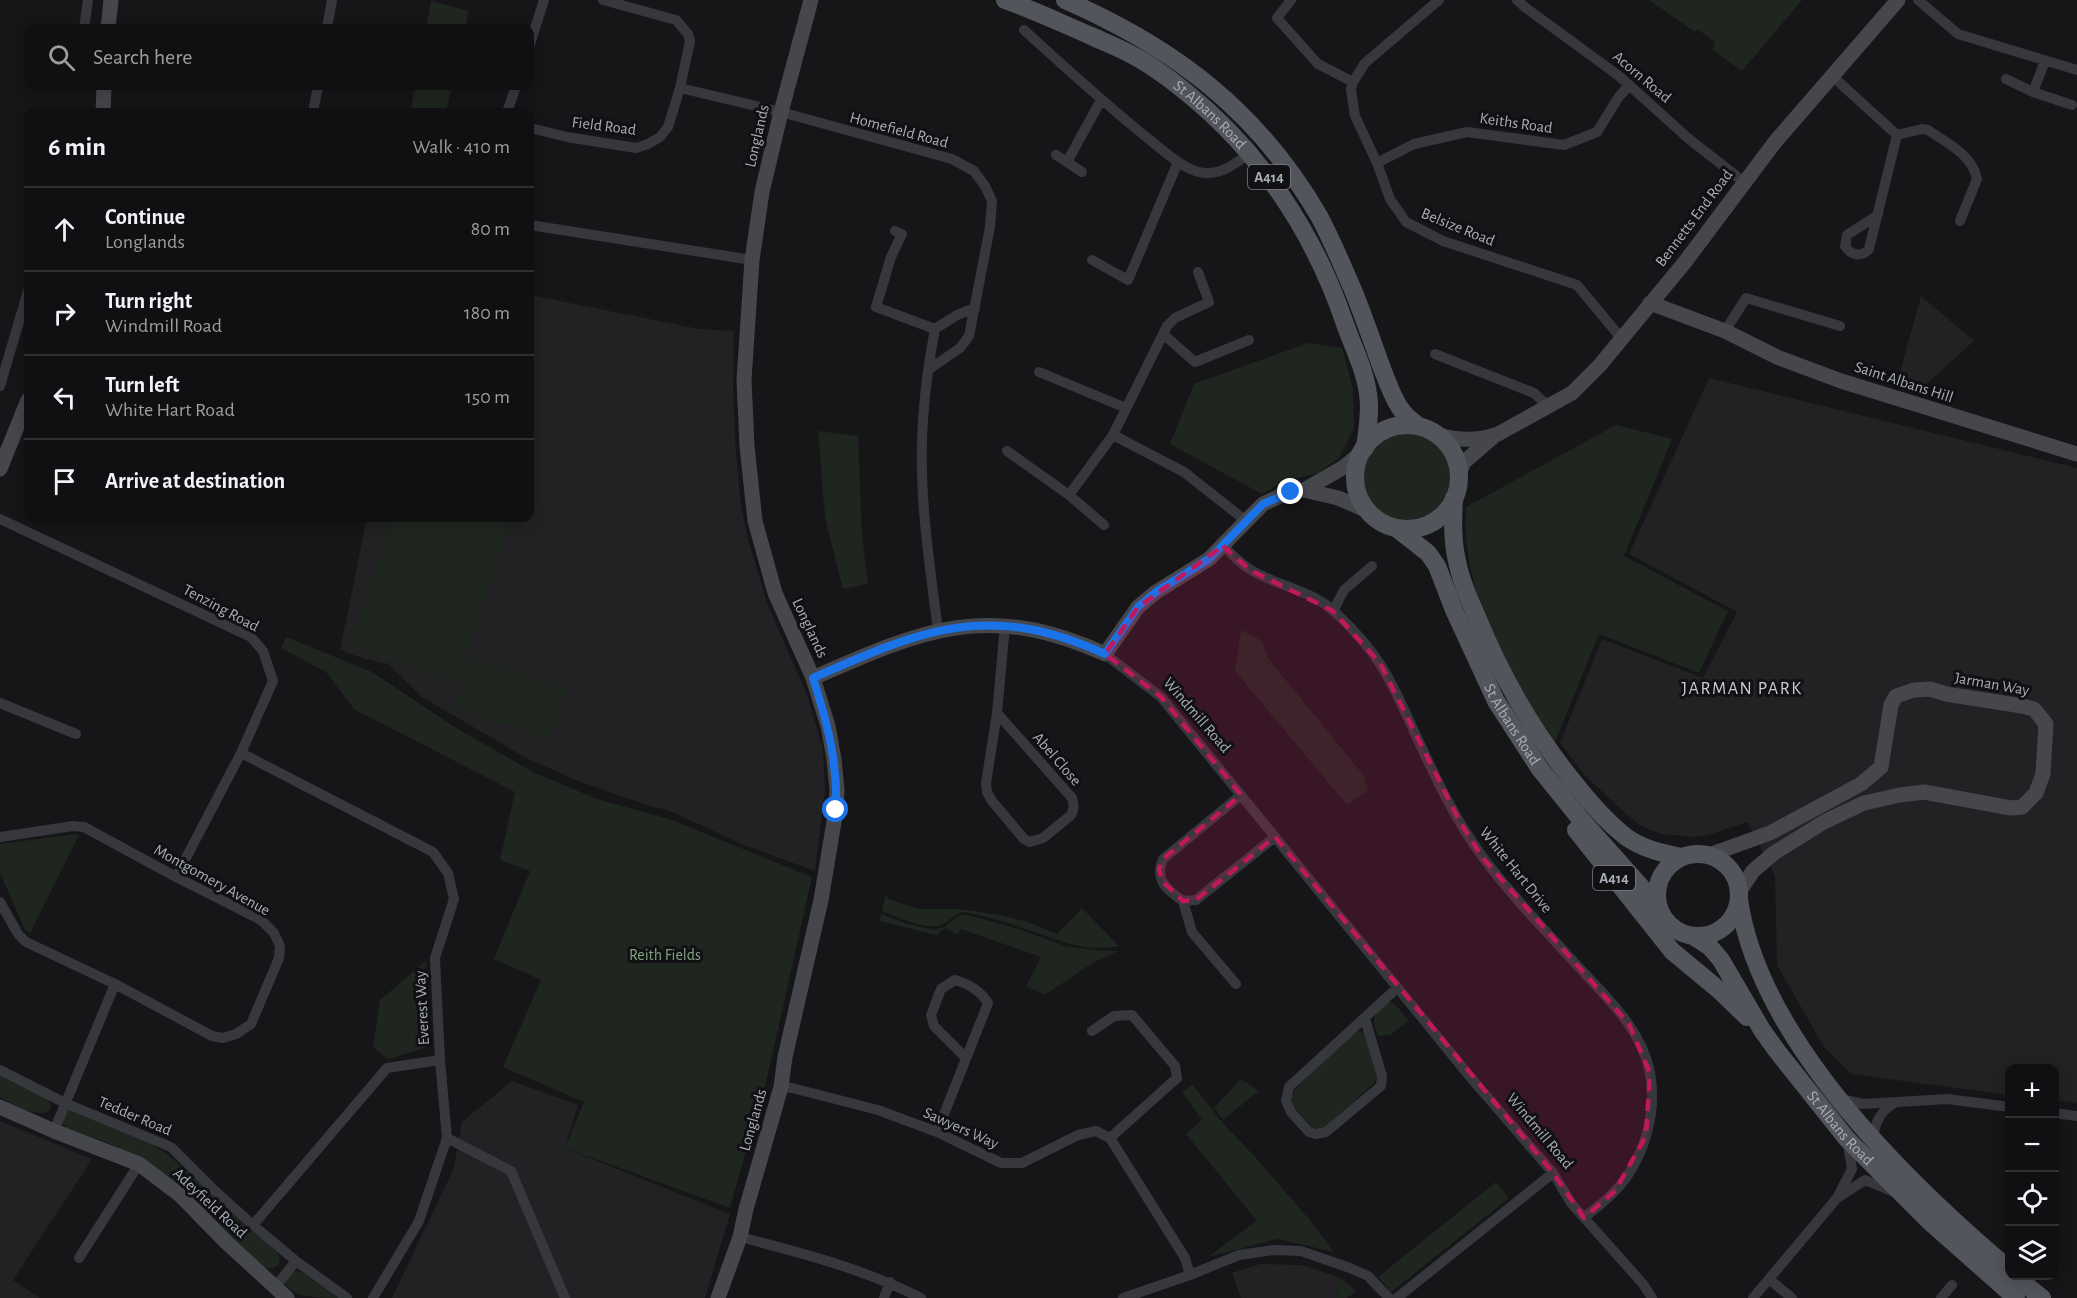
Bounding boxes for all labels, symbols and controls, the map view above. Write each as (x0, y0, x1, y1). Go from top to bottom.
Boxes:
search box (24, 24, 534, 90)
icon: search (45, 41, 78, 74)
text: Search here (93, 46, 192, 68)
street label: Acorn Road (1610, 48, 1674, 106)
street label: St Albans Road (1171, 77, 1249, 152)
street label: Longlands (742, 103, 772, 169)
street label: Homefield Road (848, 109, 950, 151)
street label: Keiths Road (1479, 110, 1553, 136)
street label: Field Road (571, 114, 637, 138)
text: 6 min (48, 134, 106, 160)
text: Walk · 410 m (412, 137, 510, 157)
road number: A414 (1248, 165, 1290, 189)
street label: Bennetts End Road (1652, 167, 1736, 269)
street label: Belsize Road (1419, 205, 1497, 249)
text: Continue (105, 206, 185, 228)
icon: ahead (48, 213, 81, 246)
text: 80 m (471, 219, 510, 239)
text: Longlands (105, 232, 185, 252)
text: Turn right (105, 290, 192, 312)
icon: right (48, 297, 81, 330)
text: 180 m (464, 303, 510, 323)
text: Windmill Road (105, 316, 222, 336)
street label: Saint Albans Hill (1853, 359, 1955, 405)
text: Turn left (105, 374, 179, 396)
icon: left (48, 381, 81, 414)
text: 150 m (465, 387, 510, 407)
text: White Hart Road (105, 400, 235, 420)
icon: arrive (48, 465, 81, 498)
text: Arrive at destination (105, 470, 285, 492)
route end (1277, 478, 1303, 504)
street label: Tenzing Road (180, 581, 262, 635)
street label: Longlands (789, 596, 831, 660)
street label: Jarman Way (1953, 670, 2031, 699)
street label: Windmill Road (1160, 674, 1234, 756)
district label: JARMAN PARK (1681, 680, 1803, 698)
street label: St Albans Road (1481, 681, 1543, 768)
street label: Abel Close (1030, 729, 1084, 789)
route start (822, 796, 848, 822)
street label: White Hart Drive (1477, 824, 1555, 916)
street label: Montgomery Avenue (151, 841, 273, 919)
road number: A414 (1593, 866, 1635, 890)
park label: Reith Fields (629, 947, 701, 963)
street label: Everest Way (412, 970, 433, 1046)
map controls (2005, 1064, 2059, 1280)
button: + (2005, 1064, 2059, 1118)
street label: Longlands (737, 1087, 770, 1153)
street label: St Albans Road (1804, 1088, 1876, 1168)
street label: Windmill Road (1504, 1090, 1576, 1172)
street label: Tedder Road (96, 1093, 174, 1139)
street label: Sawyers Way (921, 1104, 1001, 1153)
button: − (2005, 1118, 2059, 1172)
street label: Adeyfield Road (169, 1165, 250, 1242)
button: locate (2005, 1172, 2059, 1226)
button: layers (2005, 1226, 2059, 1280)

